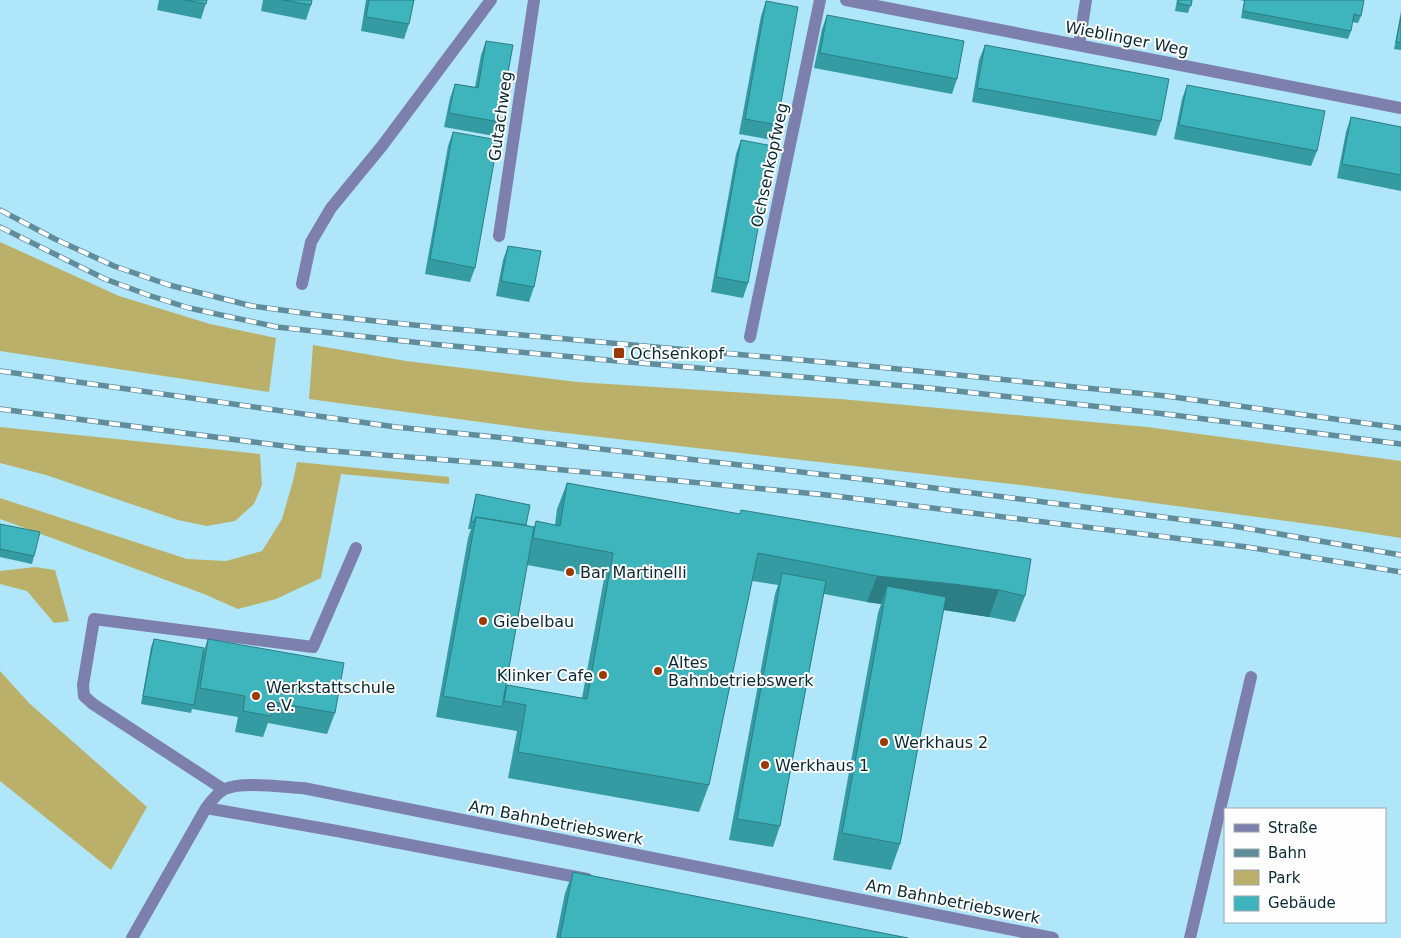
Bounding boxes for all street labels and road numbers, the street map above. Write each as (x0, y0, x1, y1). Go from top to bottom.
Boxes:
street label: Wieblinger Weg (1063, 17, 1190, 60)
street label: Gutachweg (485, 70, 516, 162)
street label: Ochsenkopfweg (747, 101, 792, 229)
street label: Am Bahnbetriebswerk (467, 796, 645, 849)
street label: Am Bahnbetriebswerk (864, 875, 1042, 928)

